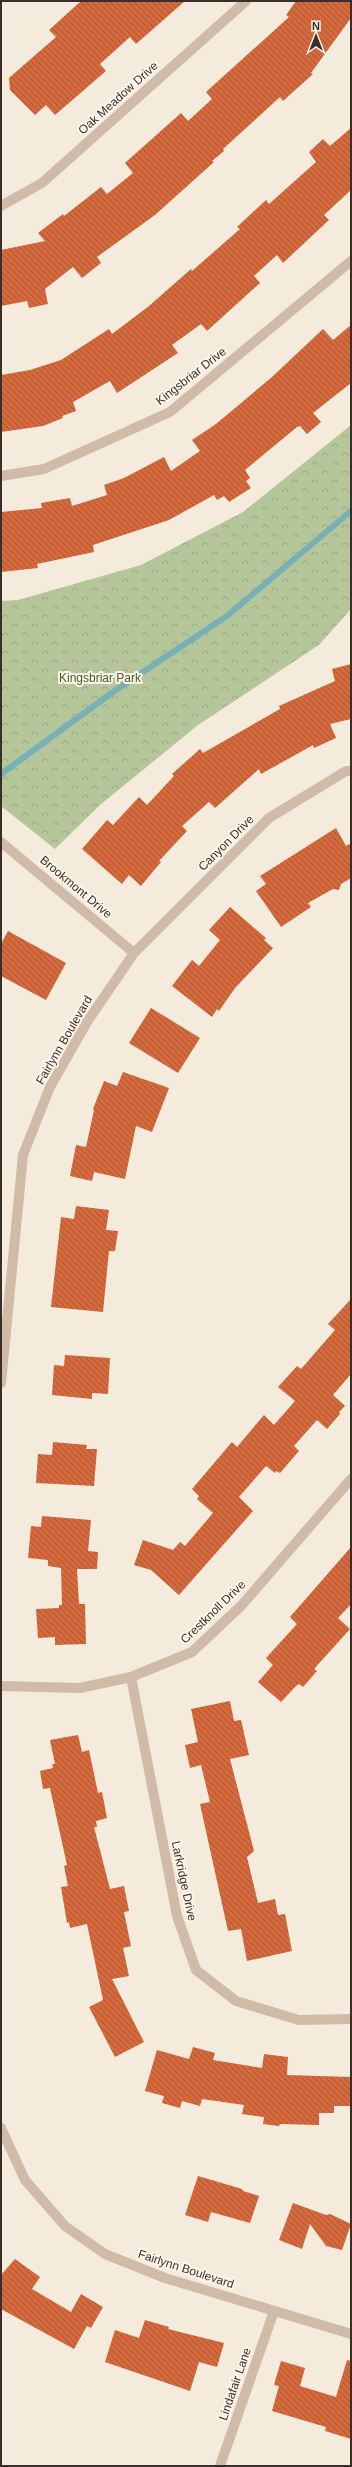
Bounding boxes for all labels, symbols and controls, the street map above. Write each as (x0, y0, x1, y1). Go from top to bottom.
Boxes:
north arrow (296, 16, 336, 56)
text: N (312, 20, 320, 32)
street label: Oak Meadow Drive (75, 58, 161, 137)
street label: Kingsbriar Drive (153, 344, 229, 408)
park label: Kingsbriar Park (59, 671, 142, 685)
street label: Canyon Drive (195, 812, 257, 874)
street label: Brookmont Drive (37, 853, 115, 921)
street label: Fairlynn Boulevard (33, 993, 95, 1087)
street label: Crestknoll Drive (178, 1577, 249, 1646)
street label: Larkridge Drive (169, 1840, 199, 1923)
street label: Fairlynn Boulevard (136, 2247, 236, 2291)
street label: Lindafair Lane (216, 2345, 254, 2422)

